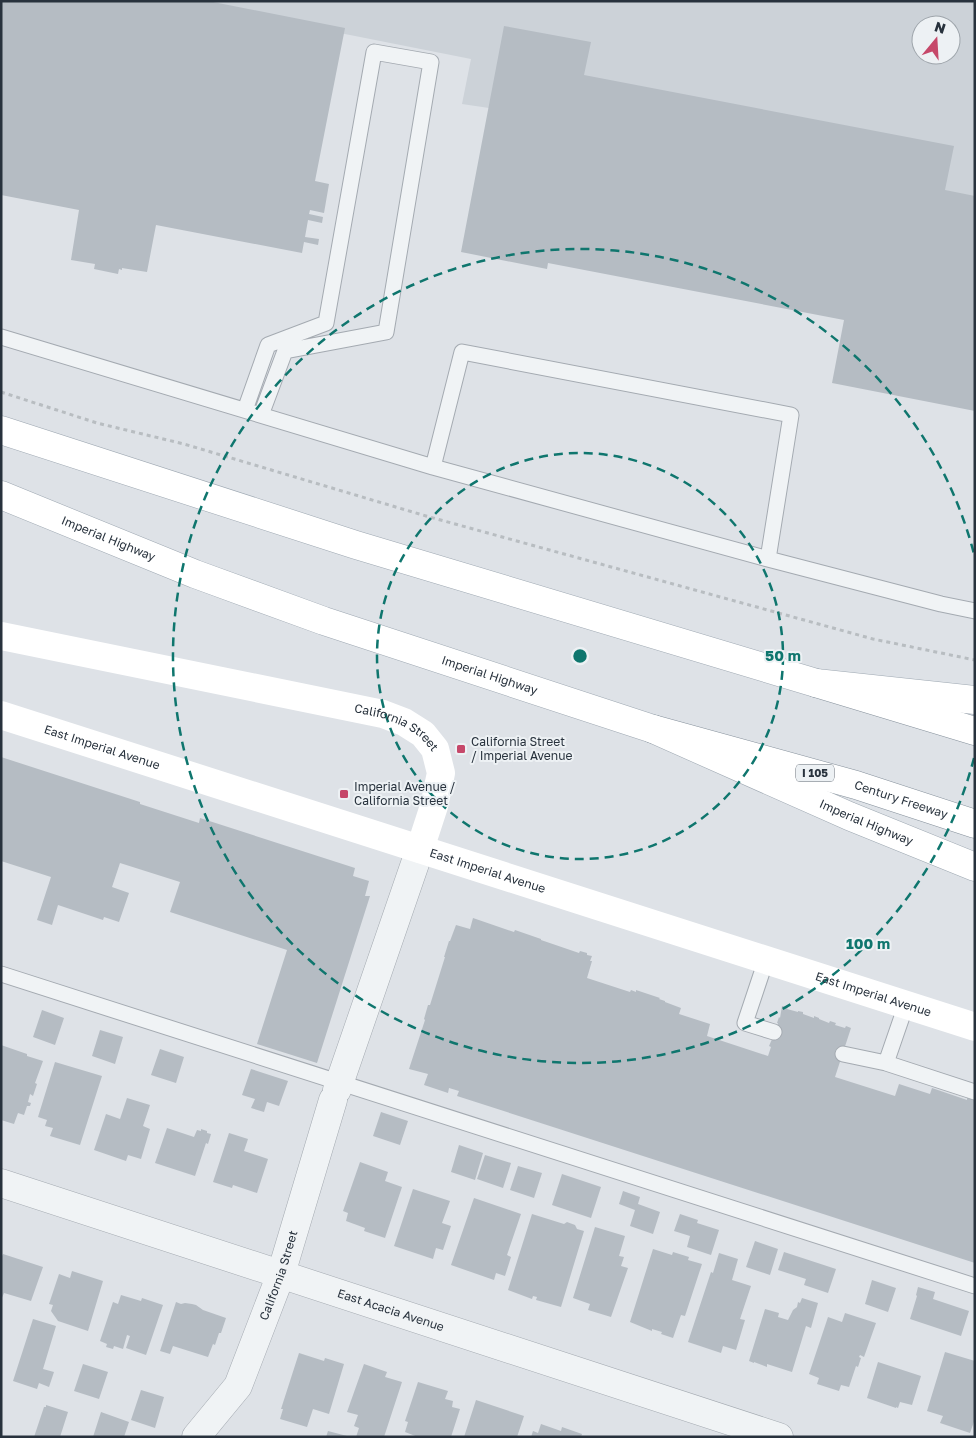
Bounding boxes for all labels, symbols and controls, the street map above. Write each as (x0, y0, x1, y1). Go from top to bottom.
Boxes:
north arrow (911, 15, 961, 65)
text: N (932, 17, 948, 37)
street label: Imperial Highway (59, 512, 158, 564)
text: 50 m (765, 646, 801, 664)
centre of rings (571, 647, 589, 665)
street label: Imperial Highway (440, 652, 540, 698)
street label: California Street (353, 700, 442, 754)
street label: East Imperial Avenue (42, 721, 162, 772)
place label: California Street / Imperial Avenue (471, 734, 572, 763)
marker: California Street / Imperial Avenue (455, 743, 467, 755)
road number: I 105 (796, 764, 834, 781)
street label: Century Freeway (853, 777, 950, 822)
place label: Imperial Avenue / California Street (354, 779, 456, 808)
marker: Imperial Avenue / California Street (338, 788, 350, 800)
street label: Imperial Highway (817, 796, 916, 848)
street label: East Imperial Avenue (428, 845, 548, 896)
text: 100 m (846, 934, 890, 952)
street label: East Imperial Avenue (814, 968, 933, 1020)
street label: California Street (256, 1228, 301, 1322)
street label: East Acacia Avenue (336, 1285, 446, 1334)

